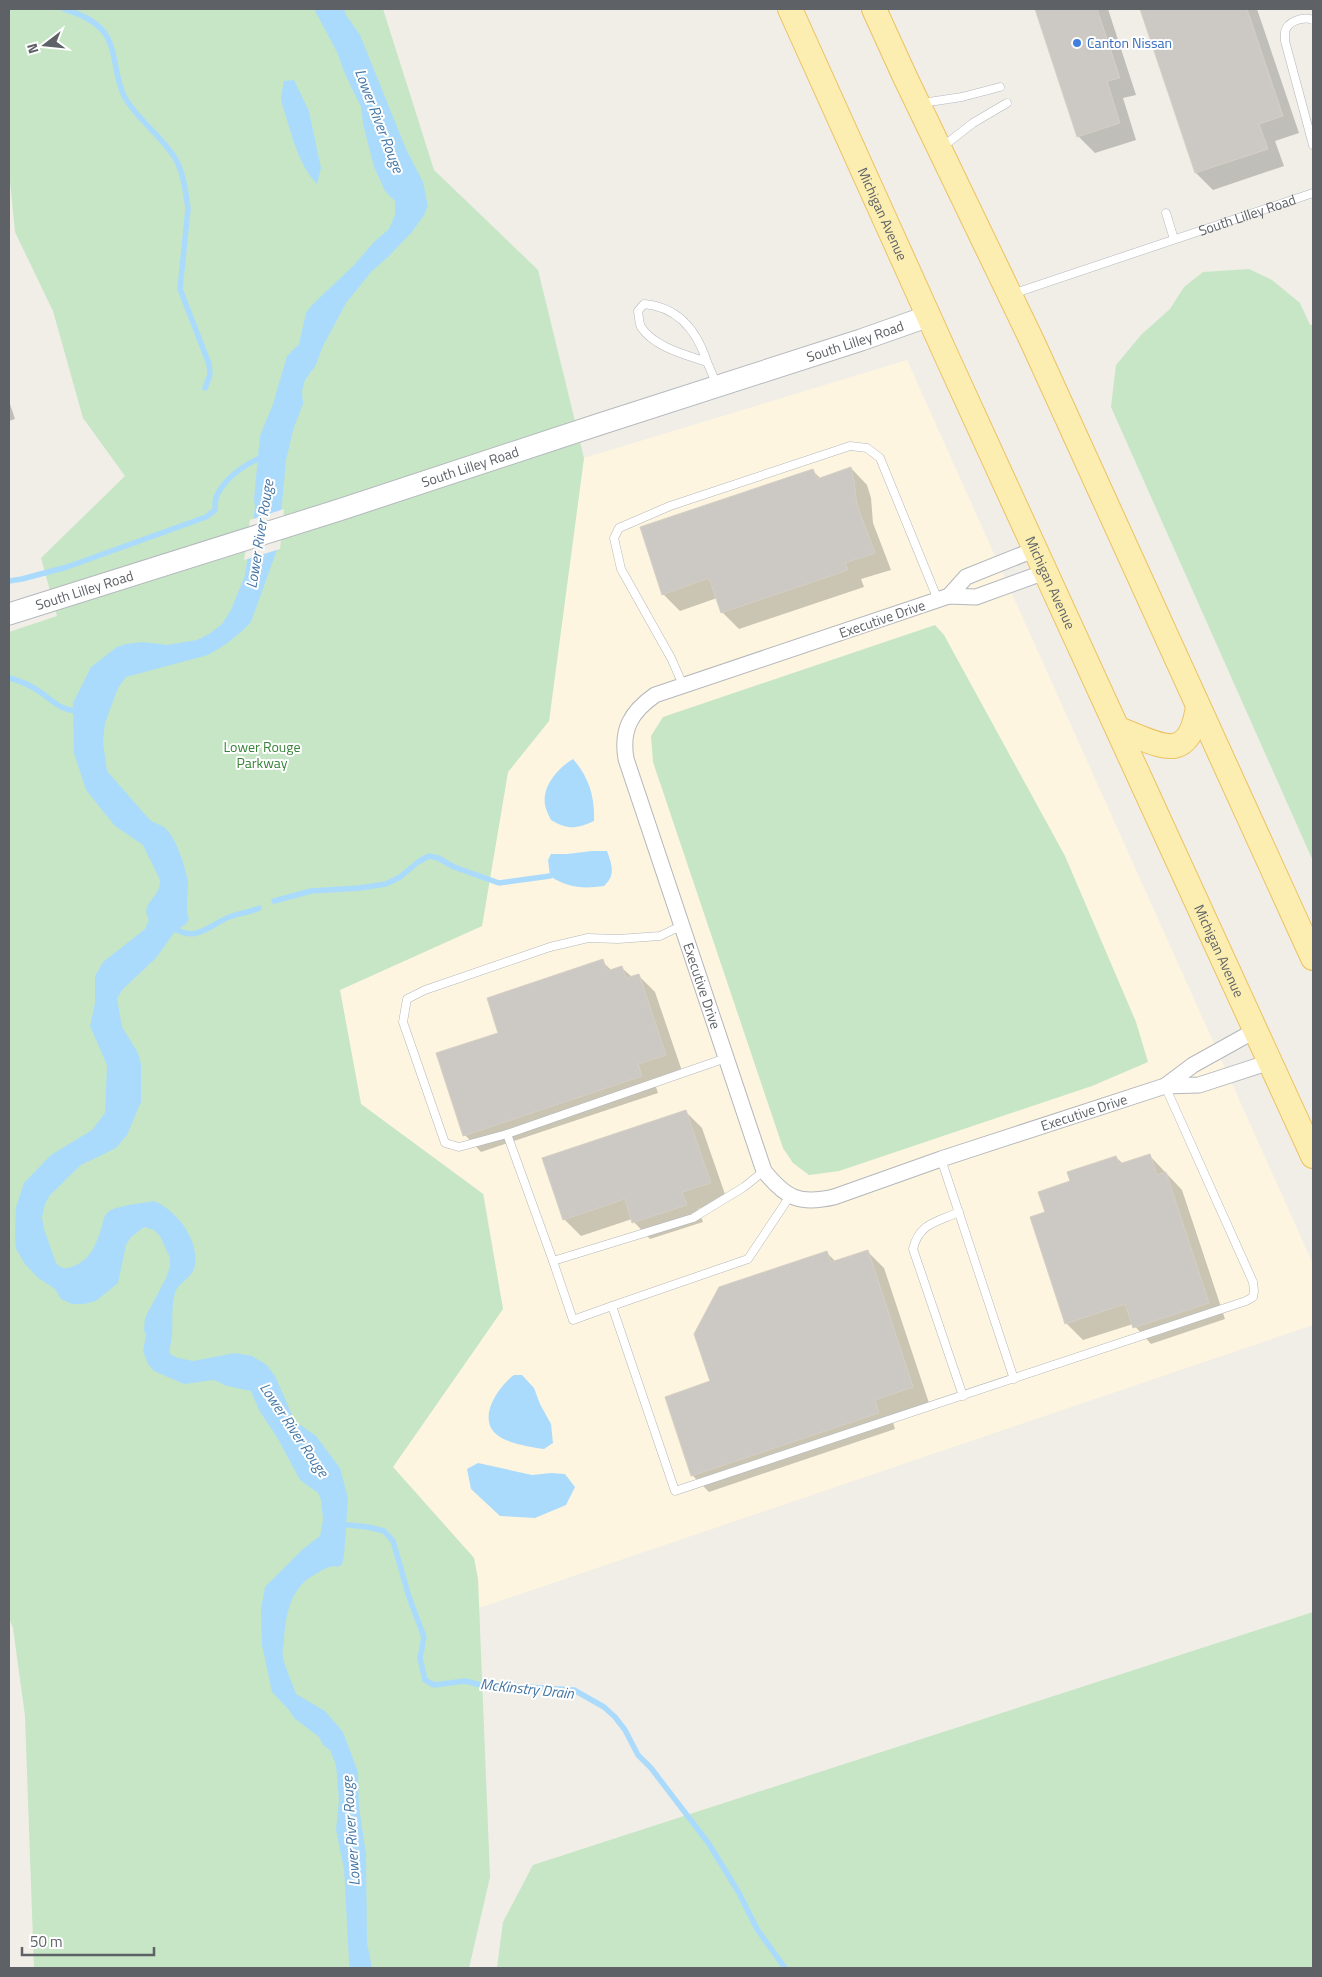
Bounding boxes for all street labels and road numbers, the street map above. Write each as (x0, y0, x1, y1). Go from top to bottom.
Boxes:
street label: Michigan Avenue (853, 164, 913, 264)
street label: South Lilley Road (1196, 189, 1298, 241)
street label: South Lilley Road (804, 315, 906, 367)
street label: South Lilley Road (418, 441, 521, 492)
street label: Michigan Avenue (1020, 533, 1081, 632)
street label: South Lilley Road (33, 565, 136, 615)
street label: Executive Drive (836, 594, 928, 643)
street label: Michigan Avenue (1189, 901, 1250, 1001)
street label: Executive Drive (678, 940, 727, 1032)
street label: Executive Drive (1038, 1088, 1130, 1136)

